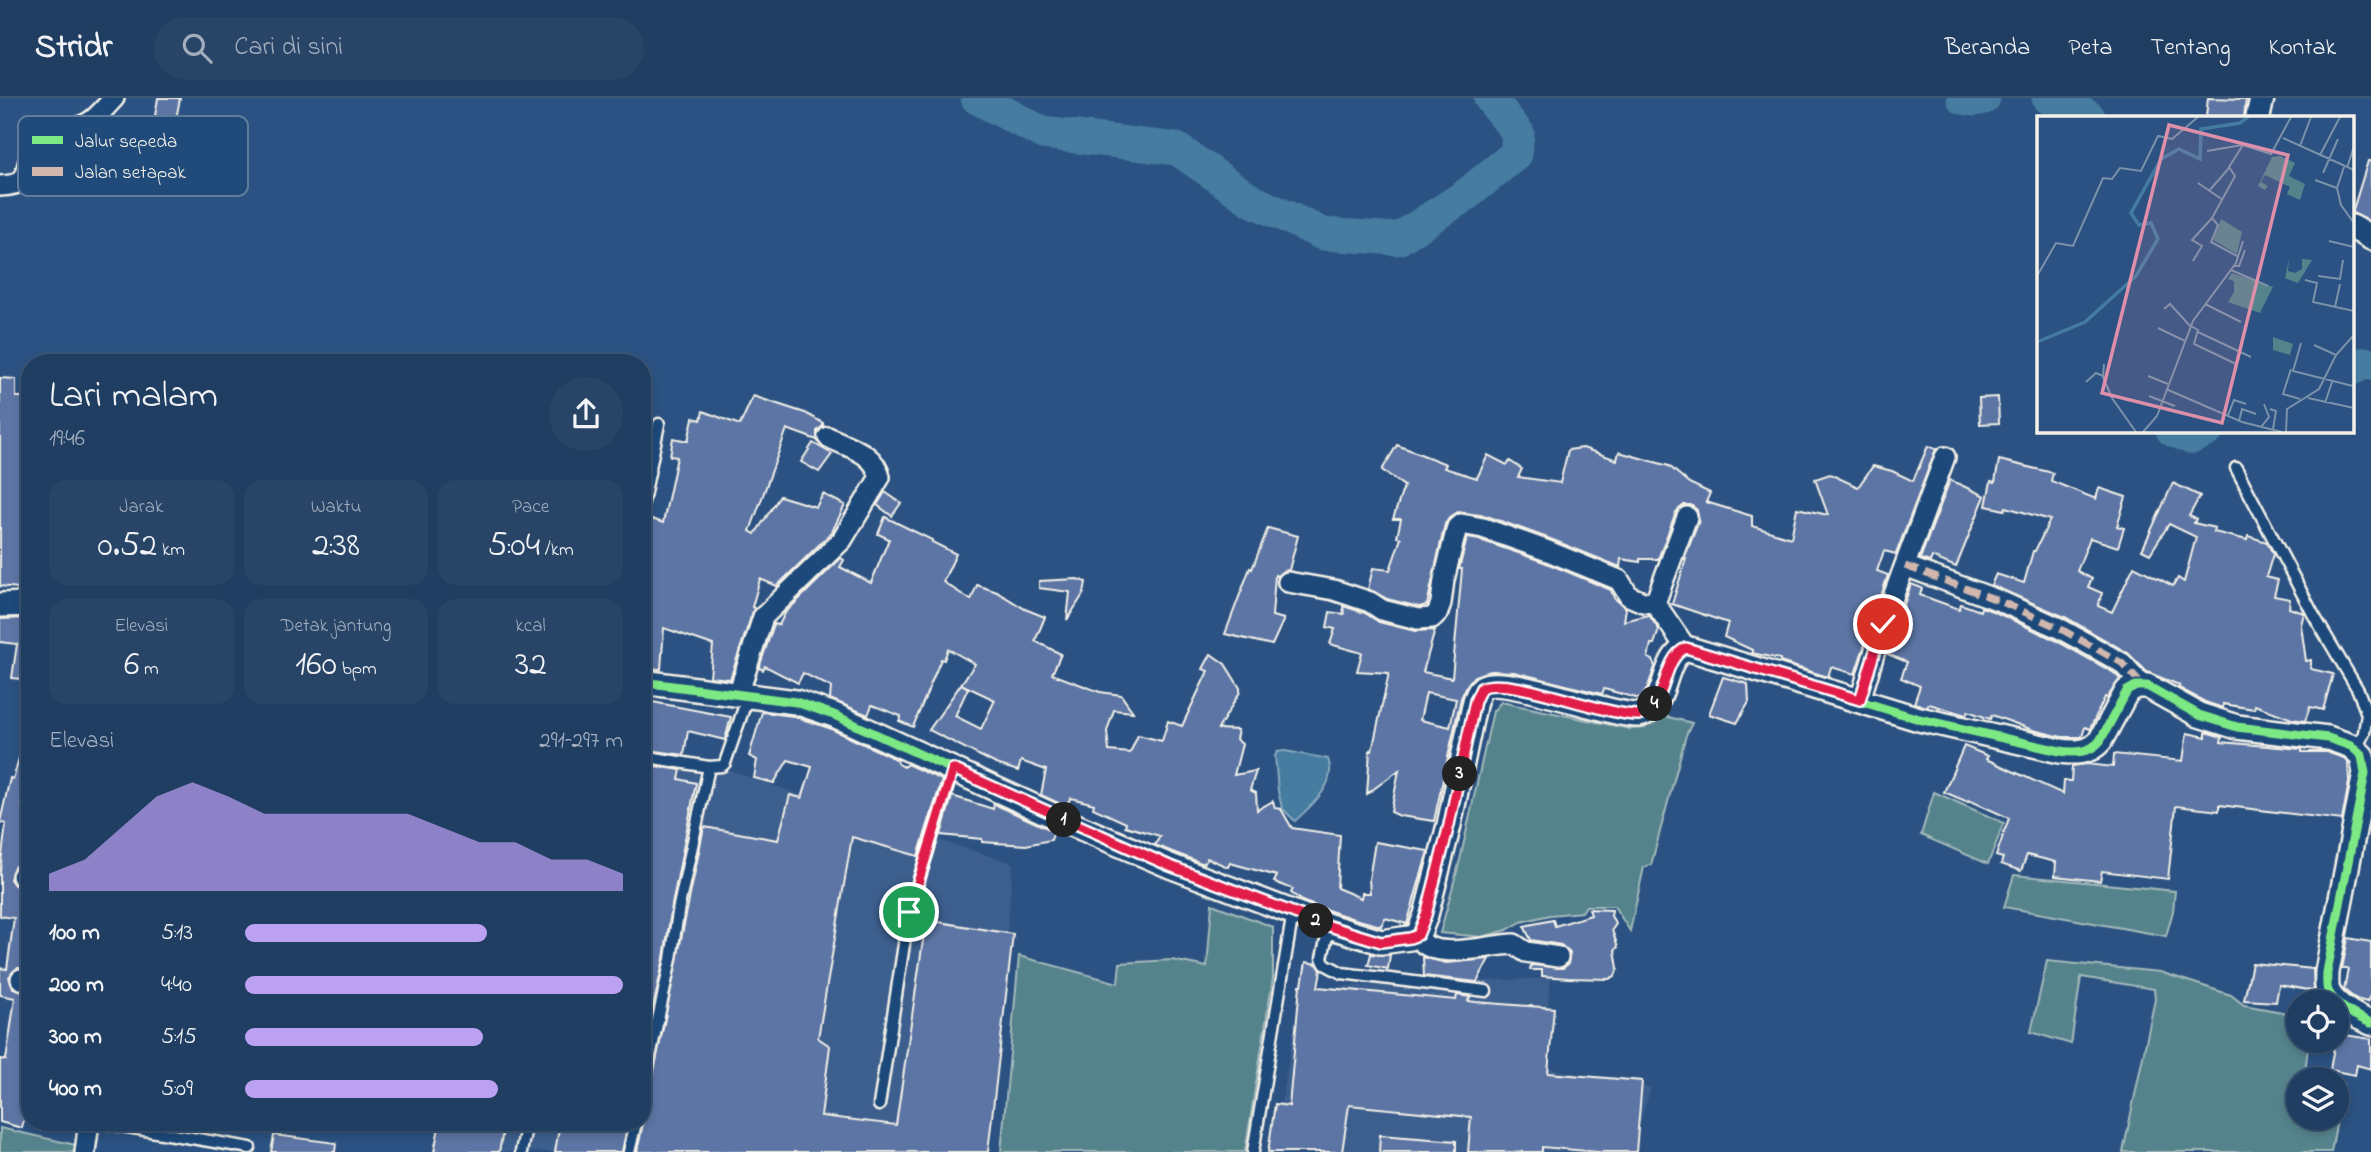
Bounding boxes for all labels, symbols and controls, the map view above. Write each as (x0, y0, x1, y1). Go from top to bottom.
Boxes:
search box (154, 17, 644, 80)
text: Stridr (35, 24, 112, 72)
icon: search (178, 29, 216, 67)
text: Cari di sini (234, 29, 343, 67)
text: Beranda (1945, 31, 2030, 66)
text: Peta (2068, 31, 2113, 66)
text: Tentang (2151, 31, 2231, 66)
text: Kontak (2269, 31, 2336, 66)
legend (18, 116, 248, 196)
inset map (2037, 116, 2354, 432)
text: Jalur sepeda (75, 129, 177, 156)
text: Jalan setapak (75, 160, 187, 187)
text: Lari malam (49, 369, 218, 425)
button: share (549, 377, 623, 451)
text: 19:46 (49, 423, 85, 456)
text: Jarak (119, 494, 163, 521)
text: Waktu (311, 494, 361, 521)
text: Pace (512, 494, 549, 521)
text: 0.52 (98, 521, 157, 572)
text: 2:38 (312, 521, 360, 572)
text: 5:04 (488, 521, 540, 572)
text: km (157, 537, 185, 564)
text: /km (540, 537, 574, 564)
pin (1853, 594, 1913, 654)
icon: check (1864, 605, 1902, 643)
text: Elevasi (114, 613, 168, 640)
text: Detak jantung (281, 613, 391, 640)
text: kcal (516, 613, 546, 640)
text: 6 (124, 640, 139, 691)
text: 160 (295, 640, 337, 691)
text: 32 (515, 640, 547, 691)
text: m (139, 656, 159, 683)
text: bpm (337, 656, 377, 683)
pin: 4 (1638, 686, 1672, 722)
text: 4 (1651, 690, 1658, 717)
text: Elevasi (49, 725, 114, 758)
text: 291–297 m (539, 725, 623, 758)
pin: 3 (1442, 756, 1478, 792)
text: 3 (1456, 760, 1463, 787)
pin: 1 (1046, 802, 1082, 838)
text: 1 (1060, 806, 1067, 833)
pin (879, 882, 939, 942)
icon: arrive (890, 893, 928, 931)
pin: 2 (1298, 904, 1334, 938)
text: 2 (1311, 907, 1320, 934)
text: 100 m (49, 917, 100, 950)
text: 5:13 (161, 917, 193, 950)
text: 200 m (49, 969, 104, 1002)
text: 4:40 (161, 969, 192, 1002)
map controls (2286, 990, 2349, 1130)
button: locate (2286, 990, 2349, 1053)
text: 300 m (49, 1021, 102, 1054)
text: 5:15 (161, 1021, 197, 1054)
button: layers (2286, 1067, 2349, 1130)
text: 400 m (49, 1073, 102, 1106)
text: 5:09 (161, 1073, 193, 1106)

